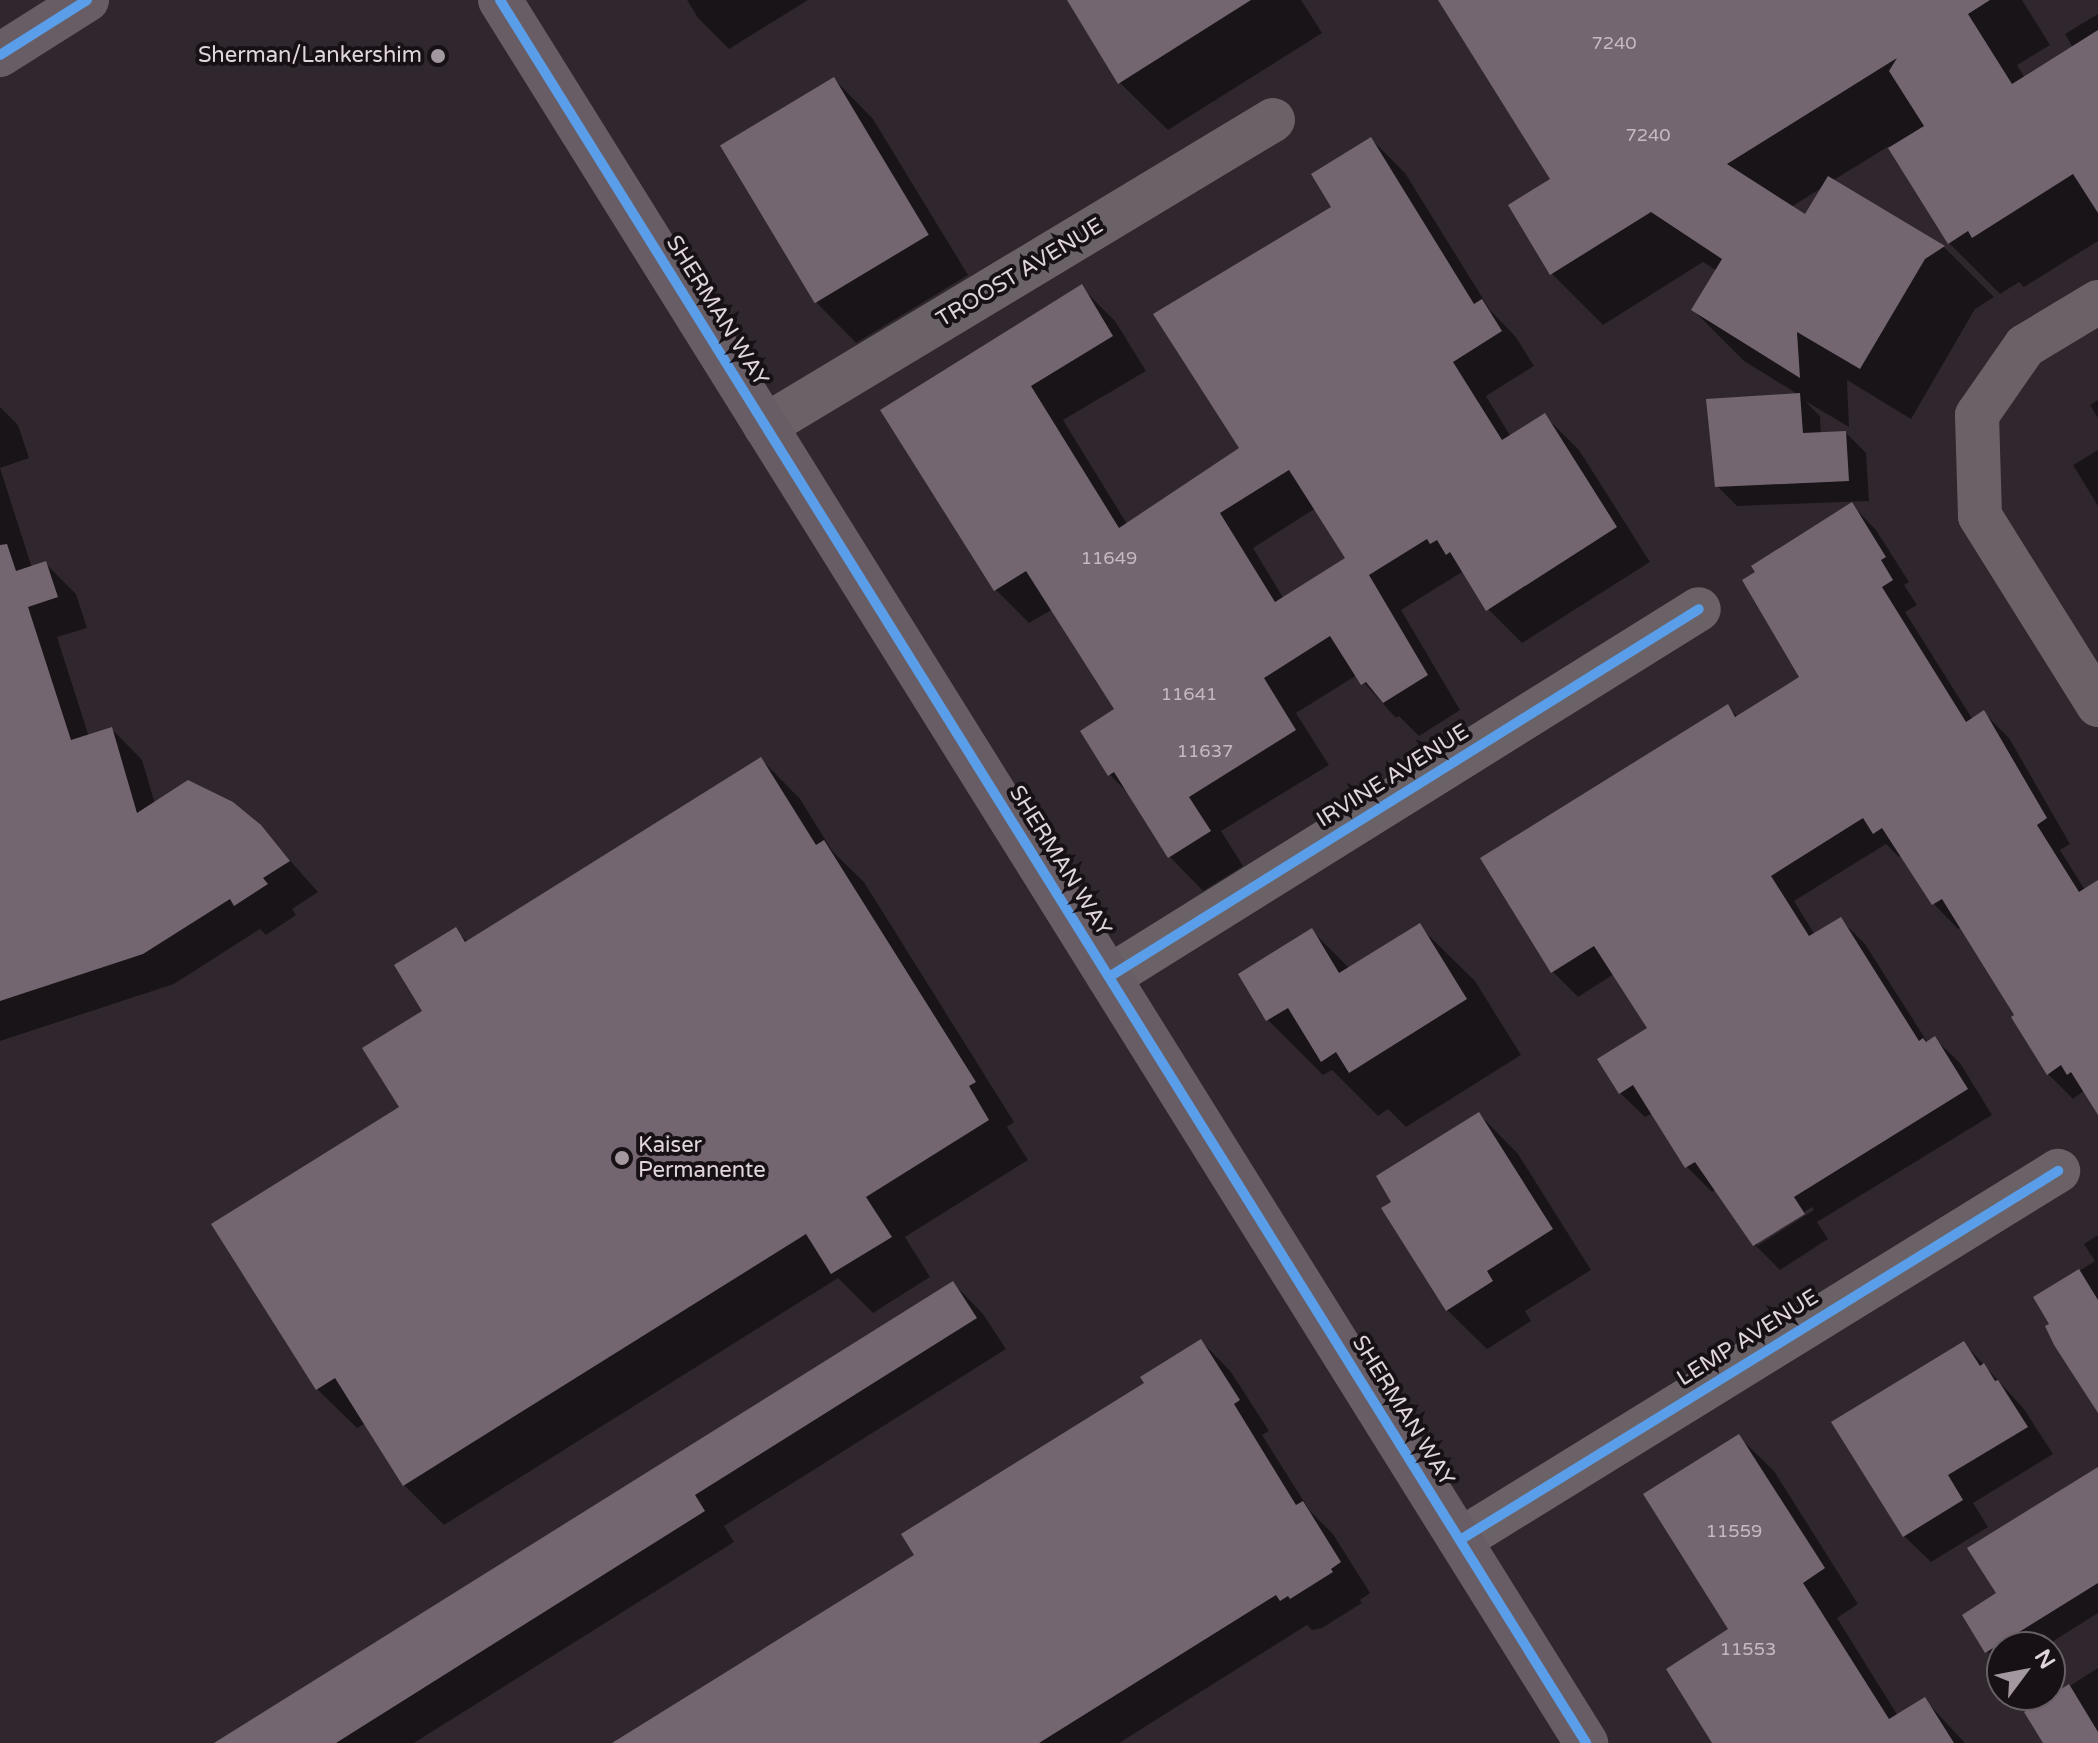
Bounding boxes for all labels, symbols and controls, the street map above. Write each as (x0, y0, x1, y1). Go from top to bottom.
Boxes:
house number: 7240 (1591, 32, 1637, 54)
place label: Sherman/Lankershim (198, 43, 422, 69)
marker: Sherman/Lankershim (429, 47, 447, 65)
house number: 7240 (1625, 124, 1671, 146)
street label: TROOST AVENUE (932, 213, 1108, 333)
street label: SHERMAN WAY (660, 231, 774, 391)
house number: 11649 (1081, 547, 1137, 569)
house number: 11641 (1161, 683, 1217, 705)
street label: IRVINE AVENUE (1312, 719, 1474, 833)
house number: 11637 (1177, 740, 1233, 762)
street label: SHERMAN WAY (1003, 781, 1117, 941)
place label: Kaiser Permanente (638, 1132, 766, 1184)
marker: Kaiser Permanente (613, 1149, 631, 1167)
street label: LEMP AVENUE (1672, 1284, 1824, 1392)
street label: SHERMAN WAY (1346, 1331, 1460, 1491)
house number: 11559 (1706, 1520, 1762, 1542)
north arrow (1986, 1631, 2066, 1711)
house number: 11553 (1720, 1638, 1776, 1660)
text: N (2029, 1645, 2060, 1674)

